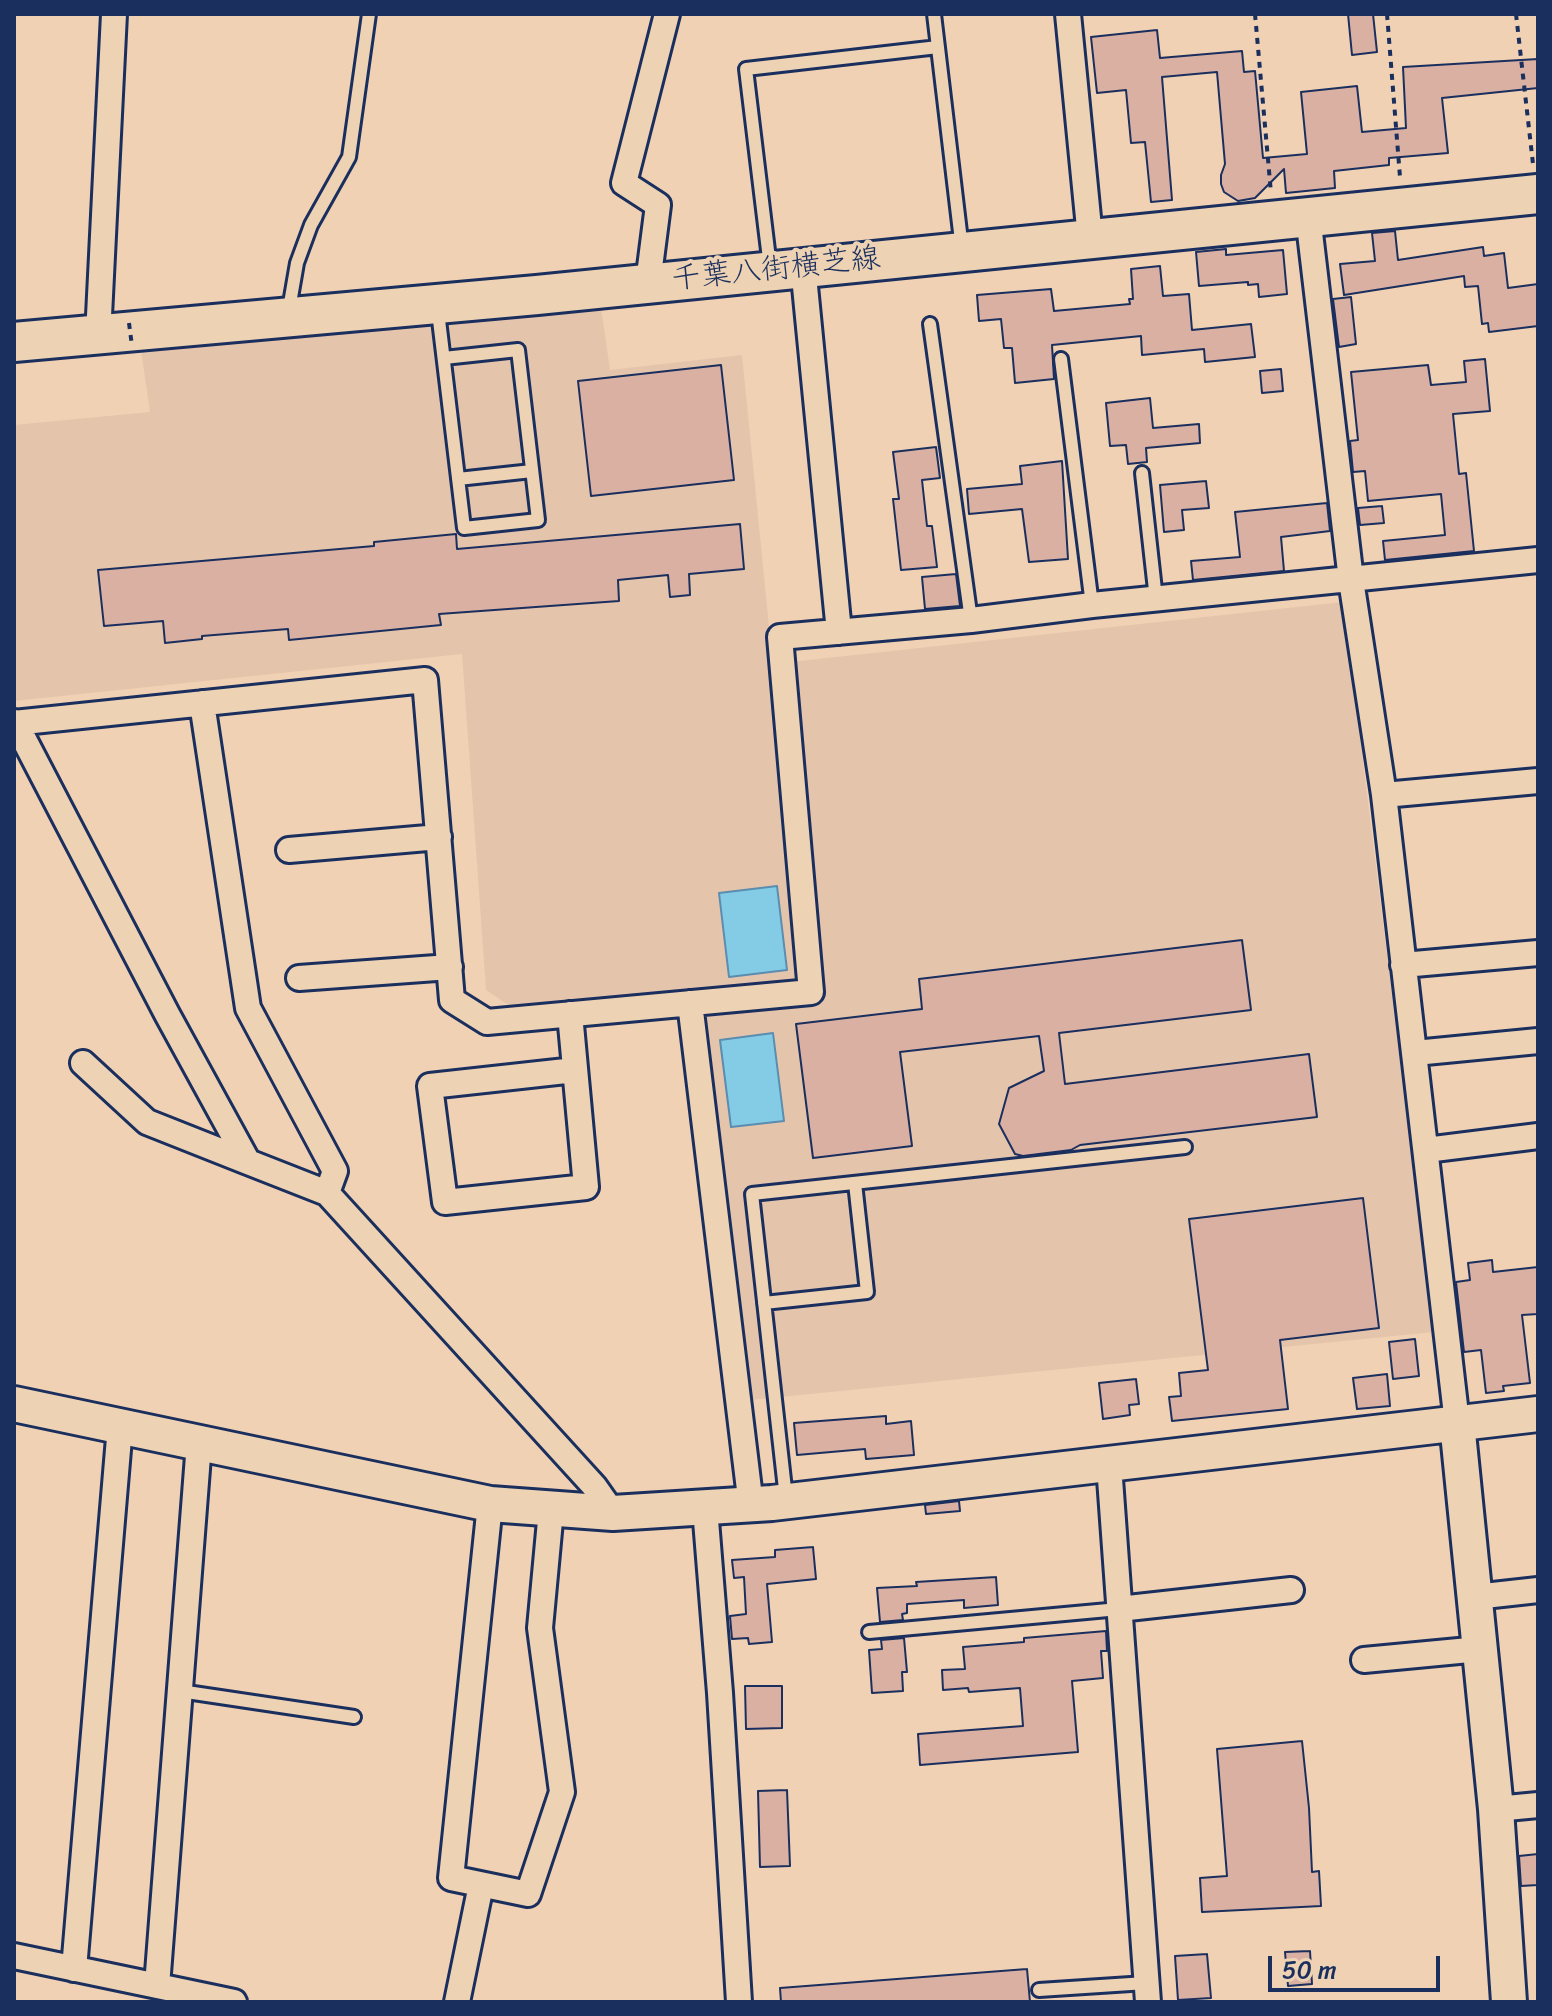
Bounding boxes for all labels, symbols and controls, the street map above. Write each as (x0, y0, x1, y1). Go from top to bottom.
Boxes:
street label: 千葉八街横芝線 (670, 241, 882, 299)
scale bar (1272, 1940, 1444, 1990)
text: 50 m (1282, 1949, 1337, 1991)

